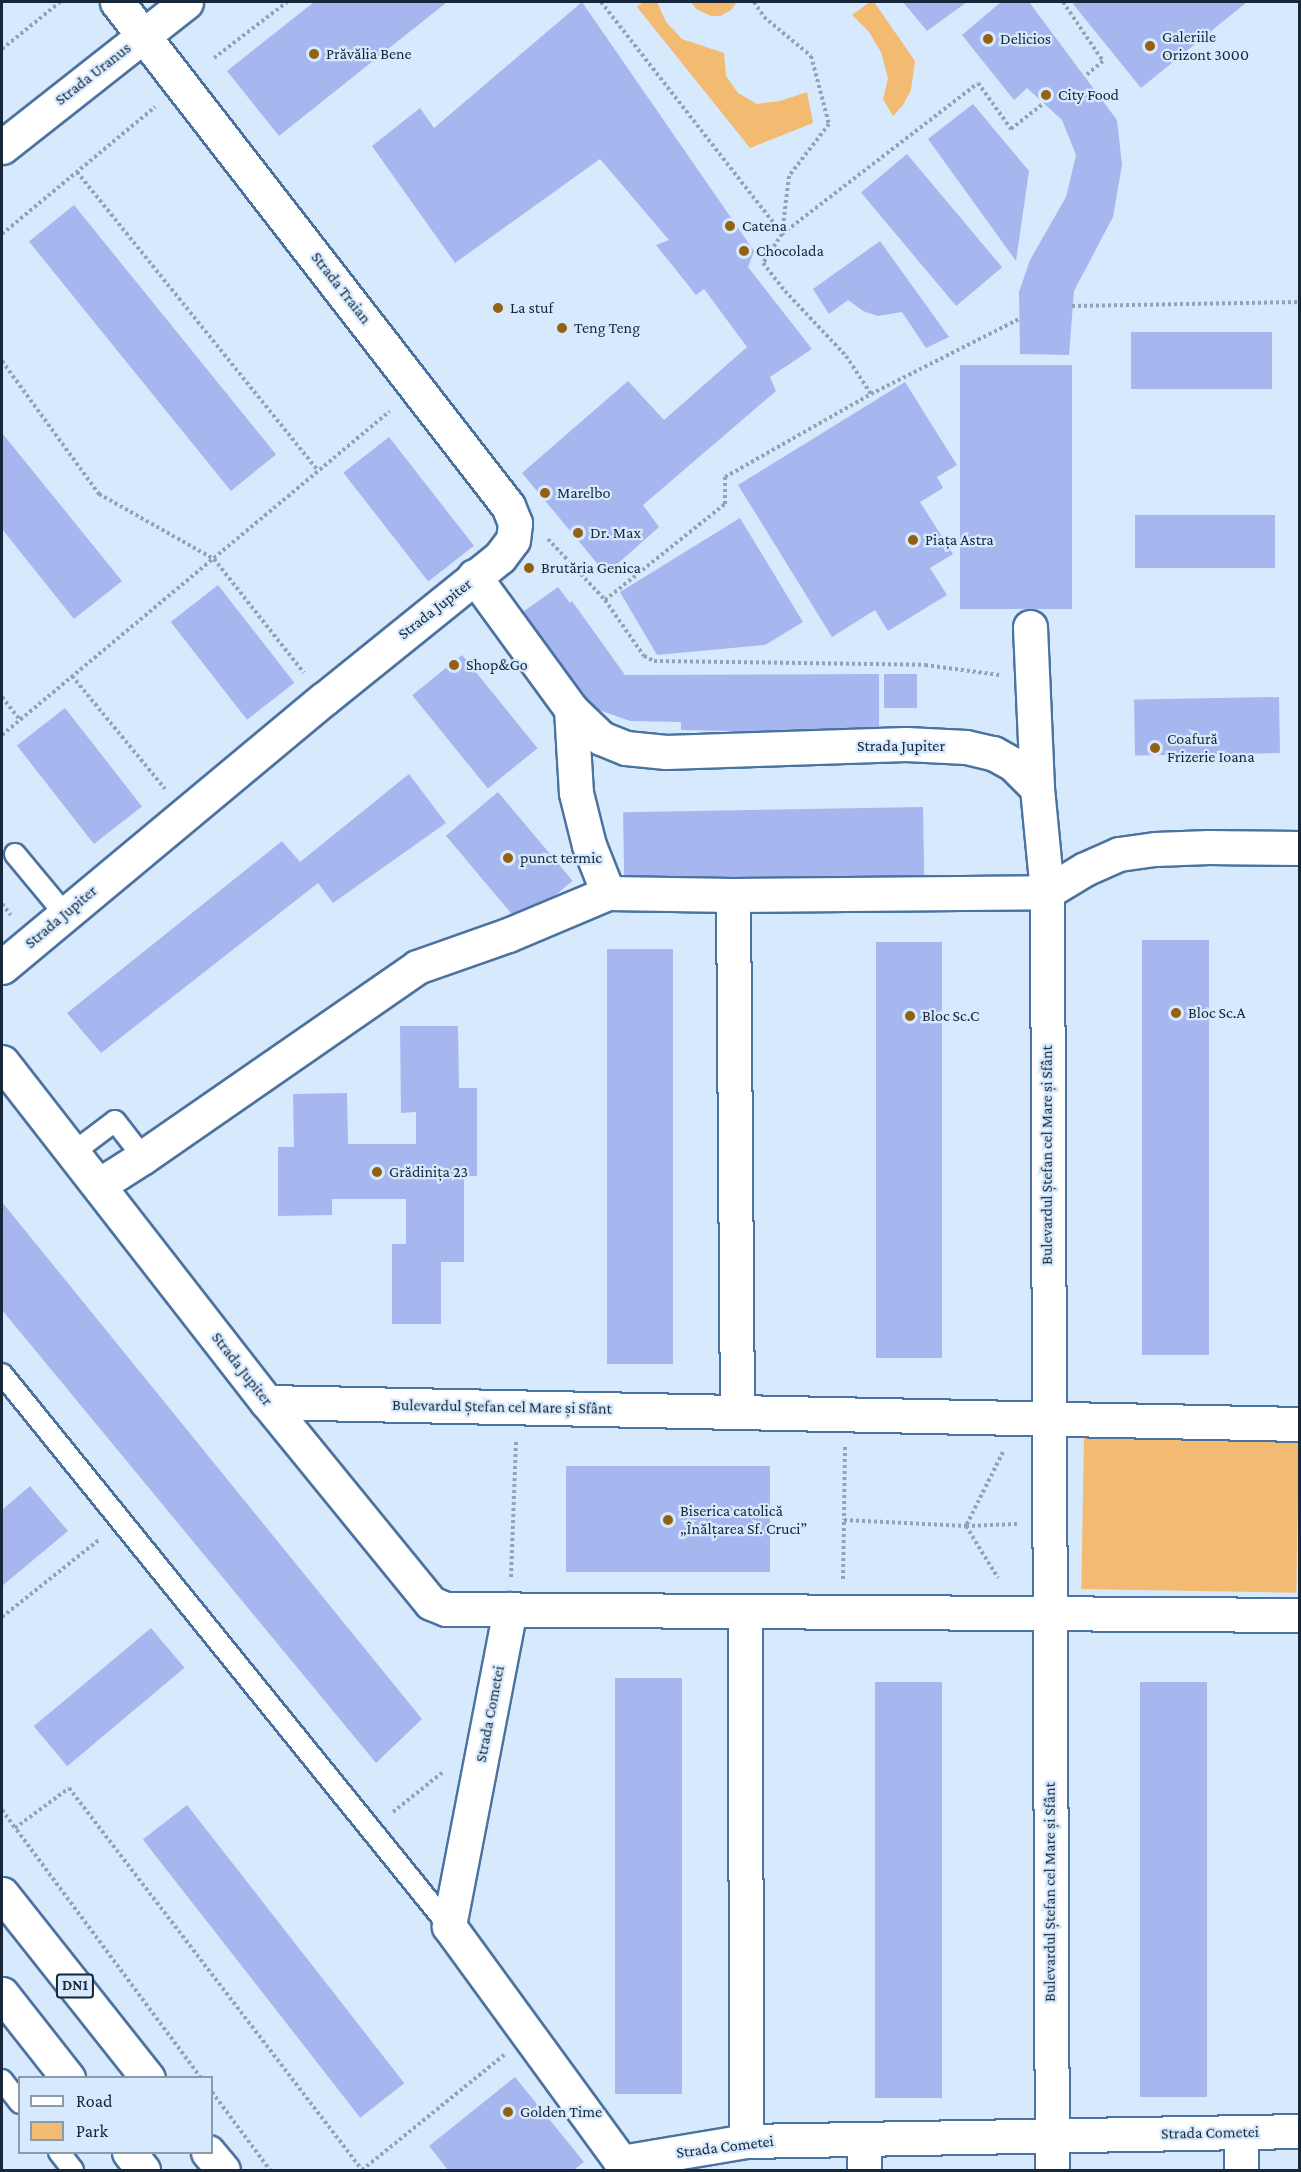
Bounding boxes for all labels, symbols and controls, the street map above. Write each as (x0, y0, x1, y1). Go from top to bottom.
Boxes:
place label: Galeriile Orizont 3000 (1162, 27, 1249, 65)
place label: Delicios (1000, 29, 1051, 49)
marker: Delicios (981, 32, 995, 46)
street label: Strada Uranus (51, 38, 135, 110)
marker: Galeriile Orizont 3000 (1143, 39, 1157, 53)
place label: Prăvălia Bene (326, 44, 412, 64)
marker: Prăvălia Bene (307, 47, 321, 61)
place label: City Food (1058, 85, 1119, 105)
marker: City Food (1039, 88, 1053, 102)
place label: Catena (742, 216, 787, 236)
marker: Catena (723, 219, 737, 233)
place label: Chocolada (756, 241, 824, 261)
marker: Chocolada (737, 244, 751, 258)
street label: Strada Traian (307, 248, 375, 328)
place label: La stuf (510, 298, 553, 318)
marker: La stuf (491, 301, 505, 315)
place label: Teng Teng (574, 318, 640, 338)
marker: Teng Teng (555, 321, 569, 335)
place label: Marelbo (557, 483, 610, 503)
marker: Marelbo (538, 486, 552, 500)
place label: Dr. Max (590, 523, 641, 543)
marker: Dr. Max (571, 526, 585, 540)
place label: Piața Astra (925, 530, 994, 550)
marker: Piața Astra (906, 533, 920, 547)
place label: Brutăria Genica (541, 558, 641, 578)
marker: Brutăria Genica (522, 561, 536, 575)
street label: Strada Jupiter (394, 574, 476, 644)
place label: Shop&Go (466, 655, 528, 675)
marker: Shop&Go (447, 658, 461, 672)
place label: Coafură Frizerie Ioana (1167, 729, 1255, 767)
street label: Strada Jupiter (857, 736, 945, 756)
marker: Coafură Frizerie Ioana (1148, 741, 1162, 755)
place label: punct termic (520, 848, 602, 868)
marker: punct termic (501, 851, 515, 865)
street label: Strada Jupiter (21, 881, 101, 953)
place label: Bloc Sc.A (1188, 1003, 1245, 1023)
place label: Bloc Sc.C (922, 1006, 979, 1026)
marker: Bloc Sc.A (1169, 1006, 1183, 1020)
marker: Bloc Sc.C (903, 1009, 917, 1023)
street label: Bulevardul Ștefan cel Mare și Sfânt (1037, 1045, 1057, 1265)
place label: Grădinița 23 (389, 1162, 468, 1182)
marker: Grădinița 23 (370, 1165, 384, 1179)
street label: Strada Jupiter (207, 1328, 277, 1410)
street label: Bulevardul Ștefan cel Mare și Sfânt (392, 1395, 612, 1419)
place label: Biserica catolică „Înălțarea Sf. Cruci” (680, 1501, 807, 1539)
marker: Biserica catolică „Înălțarea Sf. Cruci” (661, 1513, 675, 1527)
street label: Strada Cometei (471, 1664, 509, 1764)
street label: Bulevardul Ștefan cel Mare și Sfânt (1040, 1782, 1060, 2002)
road number: DN1 (56, 1974, 94, 1998)
legend (18, 2076, 213, 2154)
text: Road (76, 2091, 113, 2111)
place label: Golden Time (520, 2102, 602, 2122)
marker: Golden Time (501, 2105, 515, 2119)
text: Park (76, 2121, 108, 2141)
street label: Strada Cometei (1161, 2123, 1259, 2143)
street label: Strada Cometei (675, 2132, 775, 2162)

